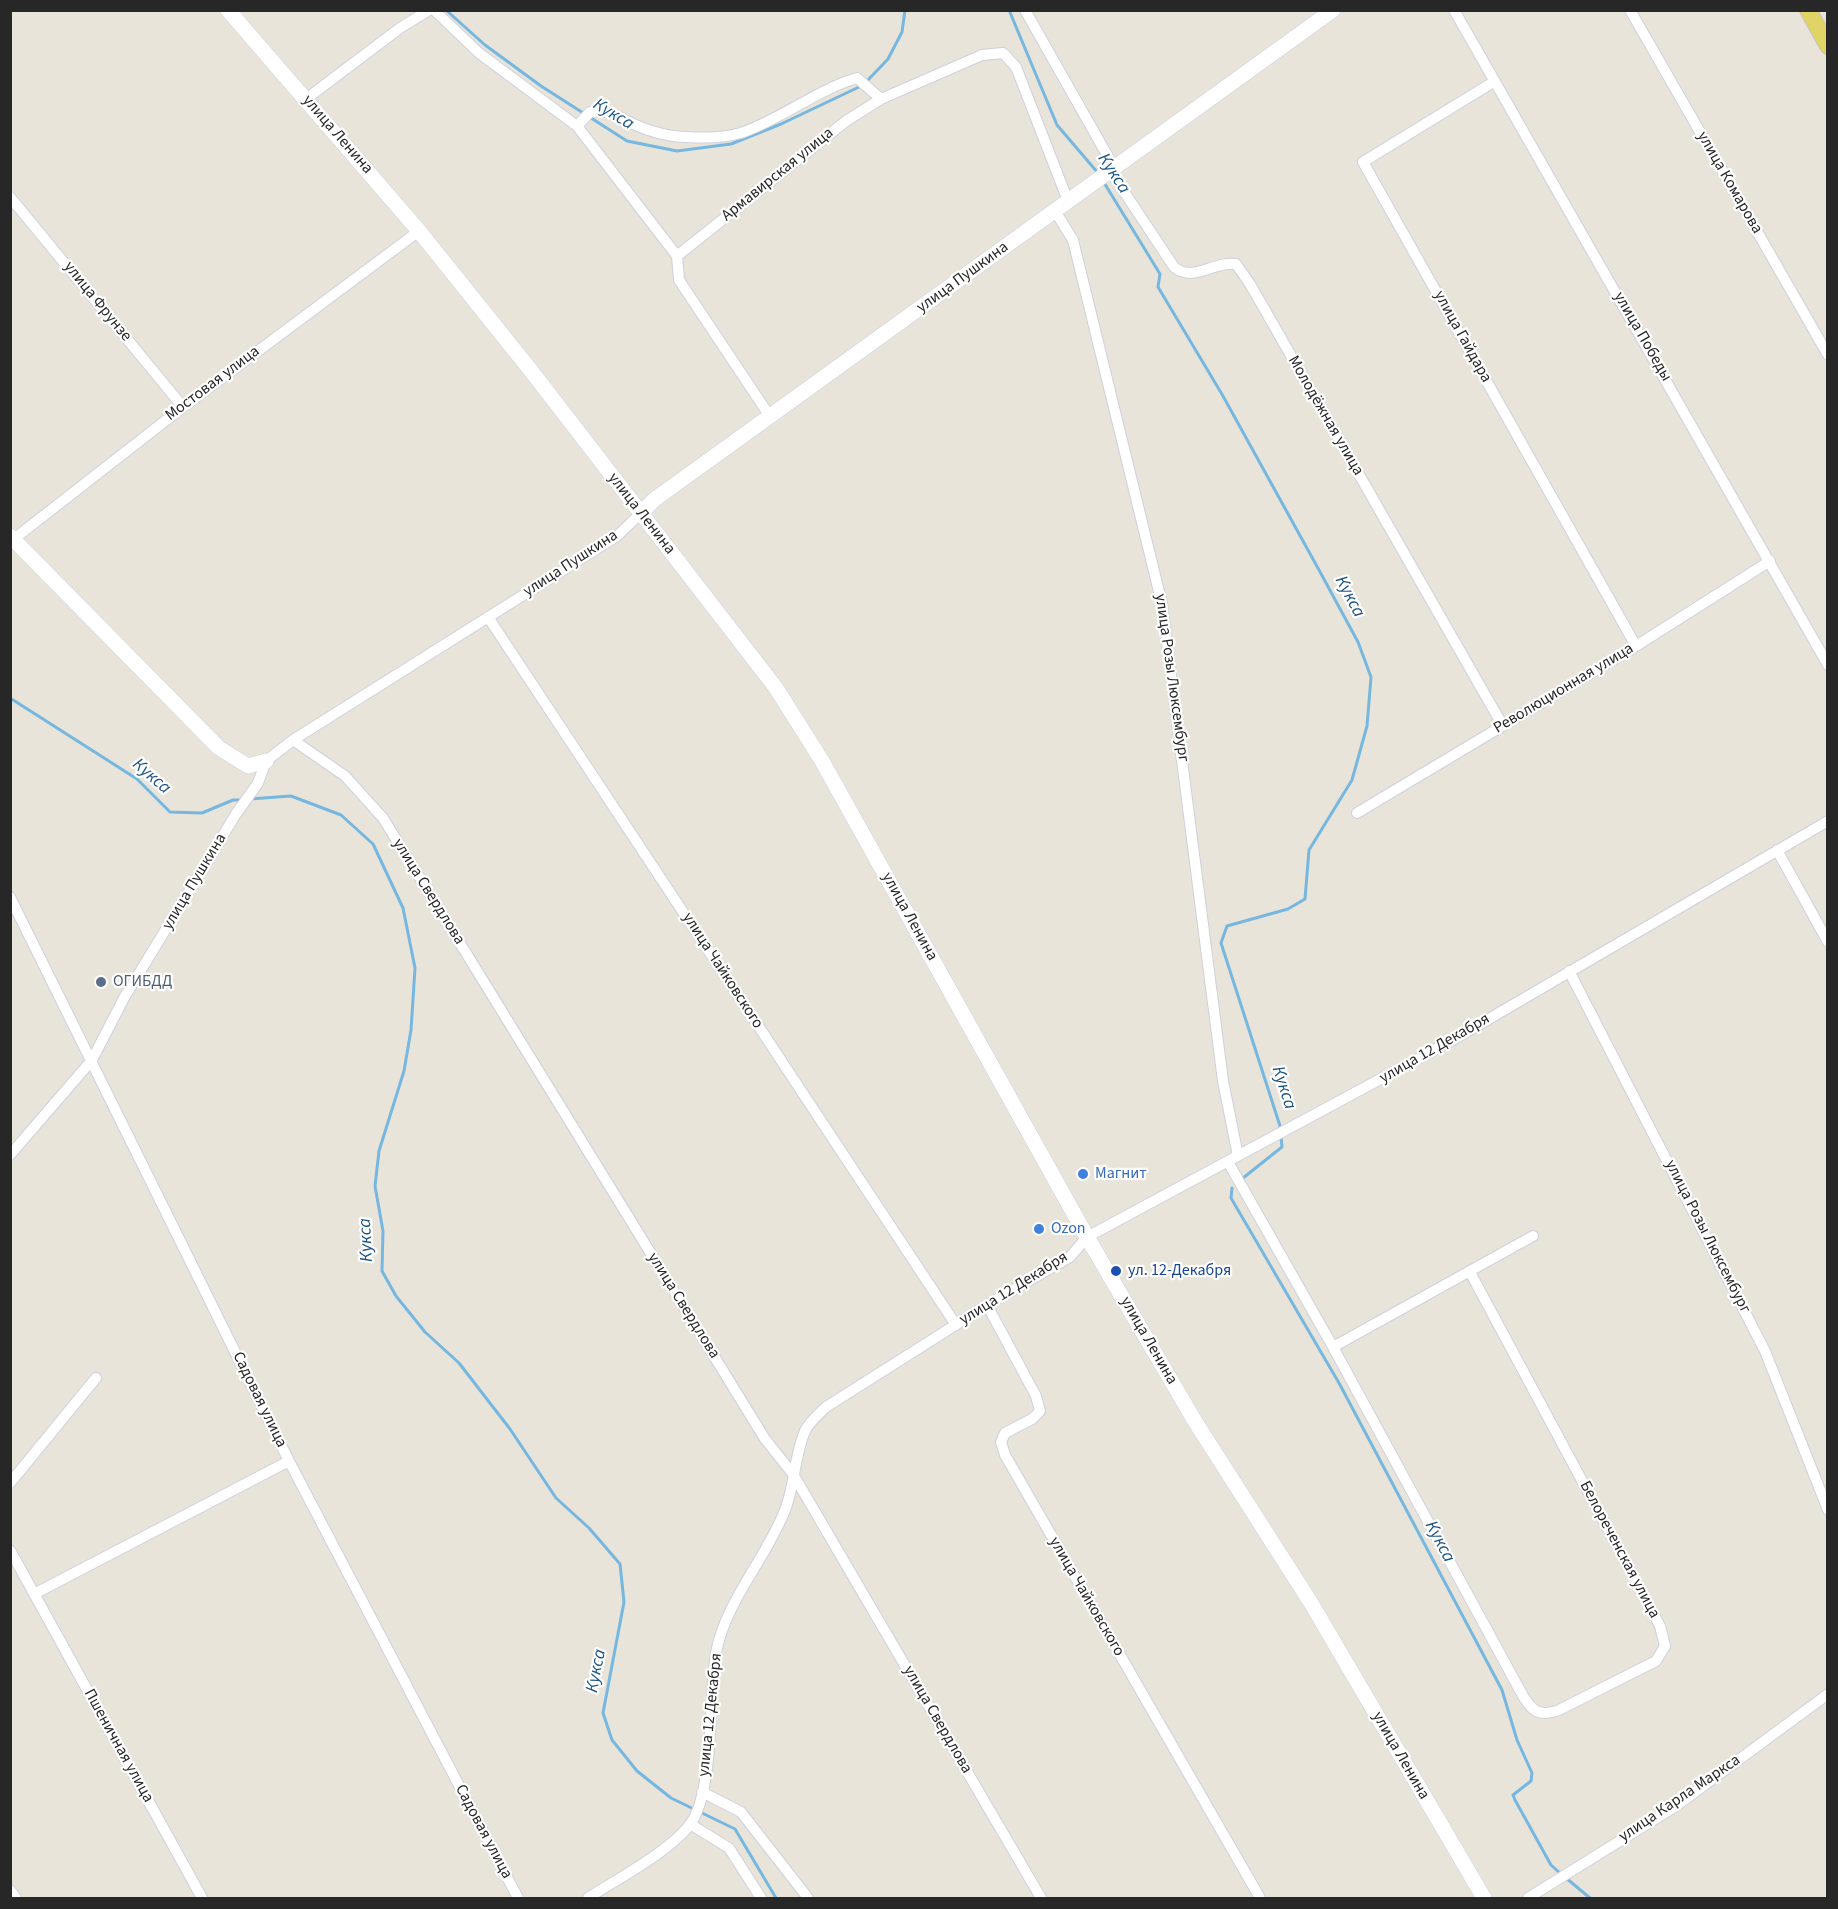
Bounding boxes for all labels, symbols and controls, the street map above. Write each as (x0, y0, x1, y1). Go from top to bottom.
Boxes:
street label: улица Ленина (298, 92, 376, 178)
water label: Кукса (589, 94, 637, 136)
street label: Армавирская улица (718, 124, 838, 226)
street label: улица Комарова (1692, 128, 1766, 238)
water label: Кукса (1092, 150, 1134, 198)
street label: улица Пушкина (913, 238, 1013, 318)
street label: улица Фрунзе (59, 258, 135, 346)
street label: улица Гайдара (1429, 288, 1495, 386)
street label: улица Победы (1609, 289, 1675, 385)
street label: Мостовая улица (162, 342, 264, 426)
street label: Молодёжная улица (1283, 353, 1367, 479)
street label: улица Ленина (603, 469, 679, 559)
street label: улица Пушкина (520, 526, 622, 602)
water label: Кукса (1329, 573, 1369, 621)
street label: улица Розы Люксембург (1150, 593, 1192, 763)
street label: Революционная улица (1491, 640, 1637, 738)
water label: Кукса (127, 754, 175, 800)
street label: улица Пушкина (159, 830, 231, 934)
street label: улица Свердлова (388, 835, 468, 949)
street label: улица Ленина (877, 869, 941, 965)
street label: улица Чайковского (677, 909, 767, 1033)
place label: ОГИБДД (113, 972, 172, 992)
marker: ОГИБДД (94, 975, 108, 989)
street label: улица 12 Декабря (1376, 1010, 1494, 1088)
water label: Кукса (1266, 1064, 1300, 1112)
street label: улица Розы Люксембург (1660, 1157, 1754, 1317)
place label: Магнит (1095, 1164, 1147, 1184)
marker: Магнит (1076, 1167, 1090, 1181)
water label: Кукса (355, 1218, 379, 1262)
place label: Ozon (1051, 1219, 1086, 1239)
marker: Ozon (1032, 1222, 1046, 1236)
street label: улица 12 Декабря (956, 1248, 1072, 1330)
street label: улица Свердлова (643, 1249, 723, 1363)
place label: ул. 12-Декабря (1128, 1261, 1231, 1281)
marker: ул. 12-Декабря (1109, 1264, 1123, 1278)
street label: улица Ленина (1115, 1294, 1181, 1388)
street label: Садовая улица (228, 1349, 290, 1451)
street label: Белореченская улица (1575, 1478, 1663, 1622)
water label: Кукса (1419, 1518, 1459, 1566)
street label: улица Чайковского (1044, 1534, 1128, 1660)
water label: Кукса (582, 1647, 612, 1695)
street label: улица 12 Декабря (695, 1652, 727, 1778)
street label: улица Свердлова (898, 1663, 976, 1777)
street label: Пшеничная улица (79, 1686, 157, 1806)
street label: улица Ленина (1367, 1709, 1433, 1803)
street label: улица Карла Маркса (1616, 1751, 1744, 1847)
street label: Садовая улица (450, 1782, 516, 1882)

